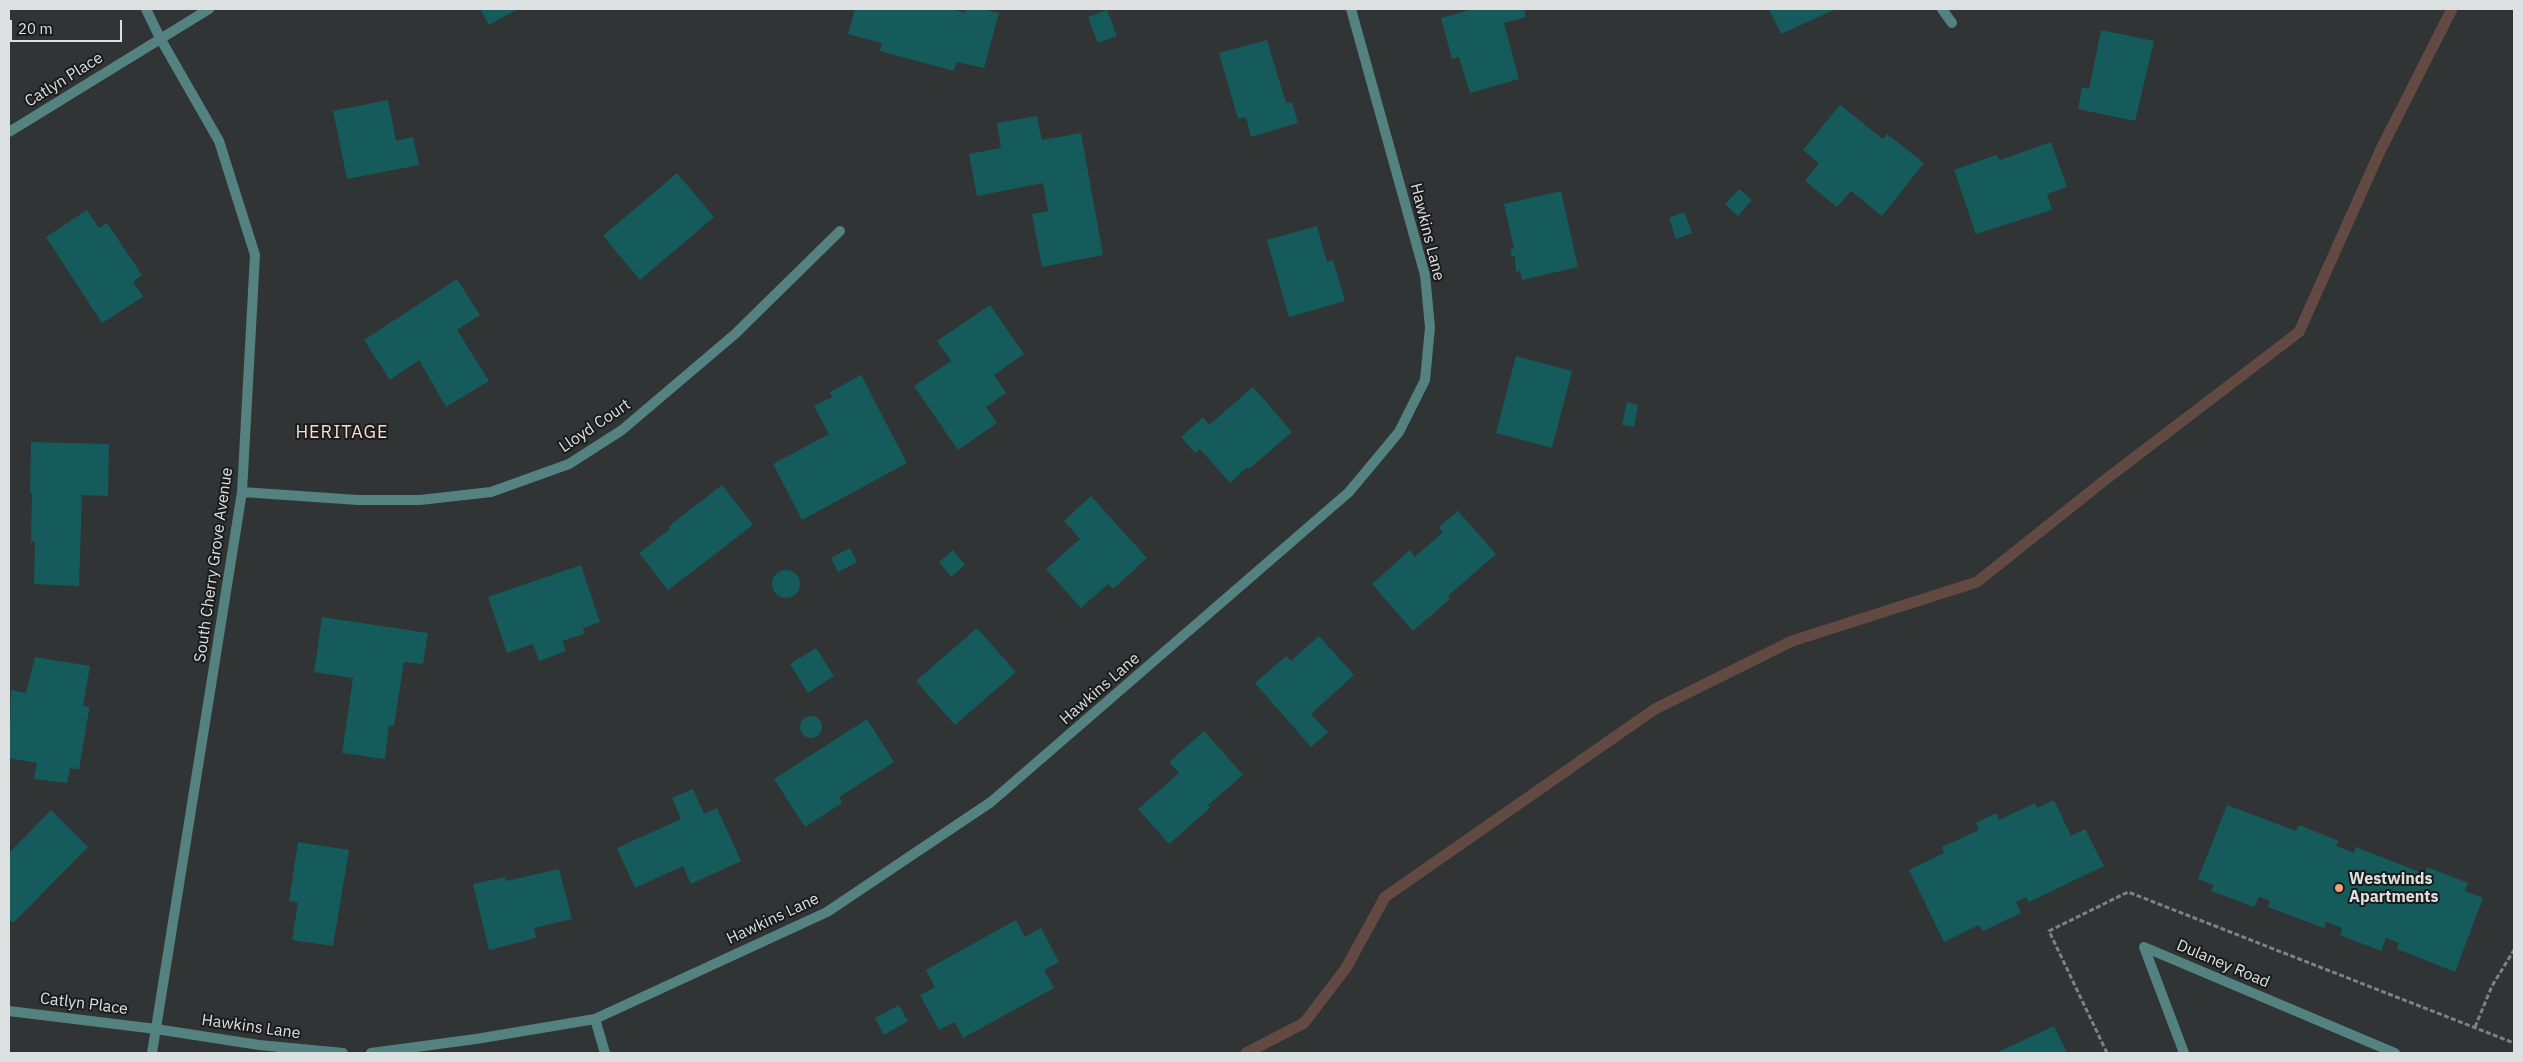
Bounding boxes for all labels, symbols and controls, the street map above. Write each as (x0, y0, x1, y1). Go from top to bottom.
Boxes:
scale bar (12, 10, 125, 42)
text: 20 m (18, 19, 53, 38)
street label: Catlyn Place (21, 48, 107, 112)
street label: Hawkins Lane (1406, 181, 1448, 283)
street label: Lloyd Court (556, 395, 634, 457)
district label: HERITAGE (294, 422, 390, 444)
street label: South Cherry Grove Avenue (191, 466, 237, 664)
street label: Hawkins Lane (1056, 649, 1144, 729)
place label: Westwinds Apartments (2349, 869, 2438, 907)
marker: Westwinds Apartments (2333, 882, 2345, 894)
street label: Hawkins Lane (724, 889, 822, 949)
street label: Dulaney Road (2174, 936, 2272, 992)
street label: Catlyn Place (39, 989, 129, 1019)
street label: Hawkins Lane (200, 1011, 302, 1043)

